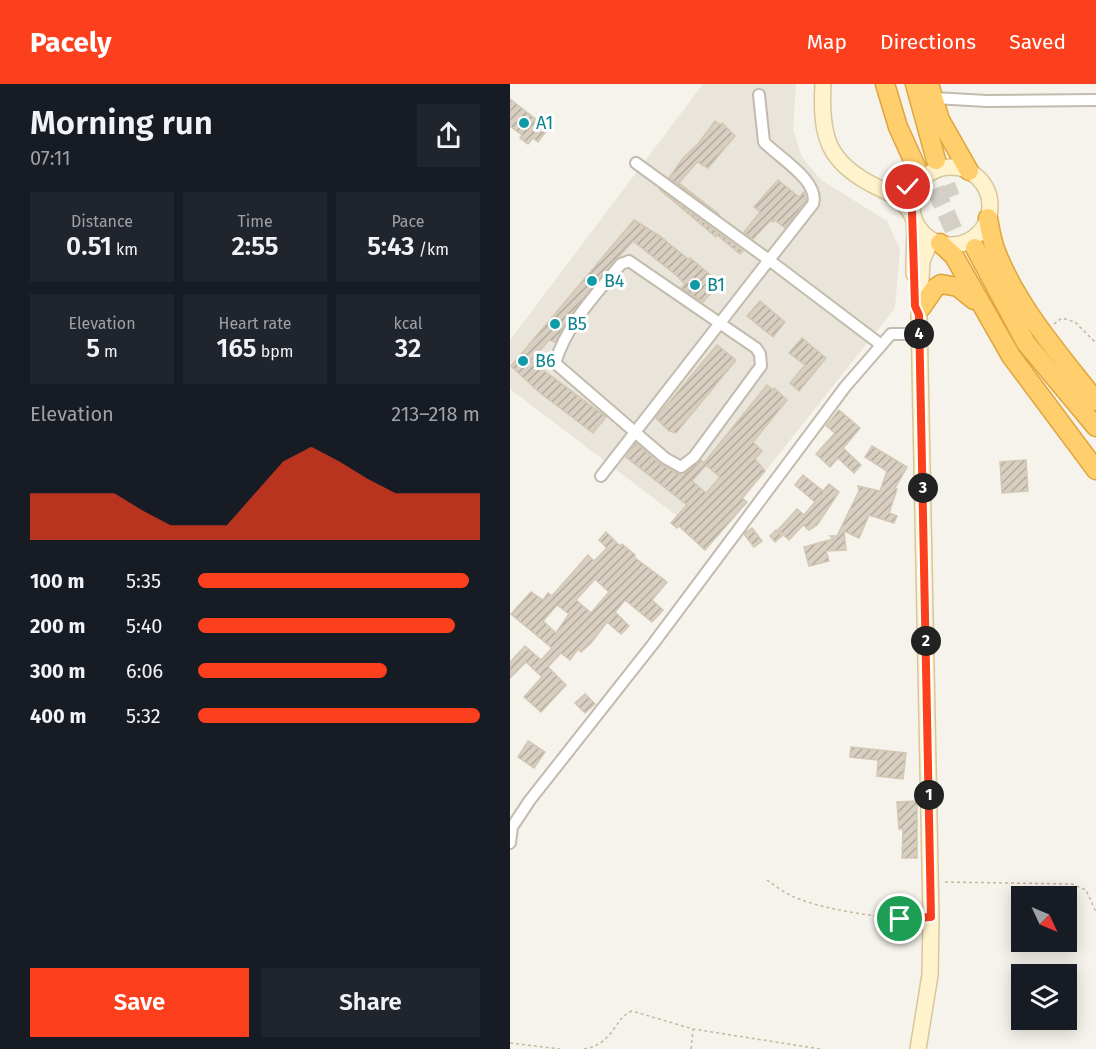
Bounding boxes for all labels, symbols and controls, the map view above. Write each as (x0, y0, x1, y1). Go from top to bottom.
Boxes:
text: Pacely (30, 26, 112, 59)
text: Map (807, 29, 847, 55)
text: Directions (880, 29, 976, 55)
text: Saved (1009, 29, 1066, 55)
text: Morning run (30, 103, 213, 143)
button: share (417, 104, 480, 167)
place label: A1 (536, 112, 553, 134)
marker: A1 (517, 116, 531, 130)
text: 07:11 (30, 146, 71, 170)
pin (882, 161, 933, 212)
icon: check (891, 170, 924, 203)
text: Distance (71, 212, 133, 231)
text: Time (237, 212, 273, 231)
text: Pace (391, 212, 425, 231)
text: 0.51 (66, 231, 112, 262)
text: 2:55 (231, 231, 279, 262)
text: 5:43 (367, 231, 414, 262)
text: km (112, 240, 138, 259)
text: /km (414, 240, 449, 259)
place label: B4 (604, 270, 625, 292)
marker: B4 (585, 274, 599, 288)
place label: B1 (707, 274, 725, 296)
marker: B1 (688, 278, 702, 292)
place label: B5 (567, 313, 587, 335)
text: Elevation (68, 314, 136, 333)
text: Heart rate (219, 314, 291, 333)
text: kcal (394, 314, 422, 333)
marker: B5 (548, 317, 562, 331)
pin: 4 (904, 319, 934, 349)
text: 4 (914, 324, 924, 343)
text: 5 (86, 333, 100, 364)
text: 165 (217, 333, 256, 364)
text: 32 (395, 333, 421, 364)
text: m (100, 342, 118, 361)
text: bpm (256, 342, 293, 361)
place label: B6 (535, 350, 556, 372)
marker: B6 (516, 354, 530, 368)
text: Elevation (30, 402, 114, 426)
text: 213–218 m (391, 402, 480, 426)
pin: 3 (908, 473, 938, 503)
text: 3 (919, 478, 927, 497)
text: 100 m (30, 569, 84, 593)
text: 5:35 (126, 569, 161, 593)
text: 200 m (30, 614, 85, 638)
text: 5:40 (126, 614, 163, 638)
pin: 2 (911, 626, 941, 656)
text: 2 (922, 631, 930, 650)
text: 300 m (30, 659, 85, 683)
text: 6:06 (126, 659, 163, 683)
text: 400 m (30, 704, 86, 728)
text: 5:32 (126, 704, 161, 728)
pin: 1 (914, 780, 944, 810)
text: 1 (925, 785, 933, 804)
north arrow (1011, 886, 1077, 952)
map controls (1011, 886, 1077, 1030)
pin (874, 893, 925, 944)
icon: arrive (883, 902, 916, 935)
button: layers (1011, 964, 1077, 1030)
button: Save (30, 968, 249, 1037)
button: Share (261, 968, 480, 1037)

